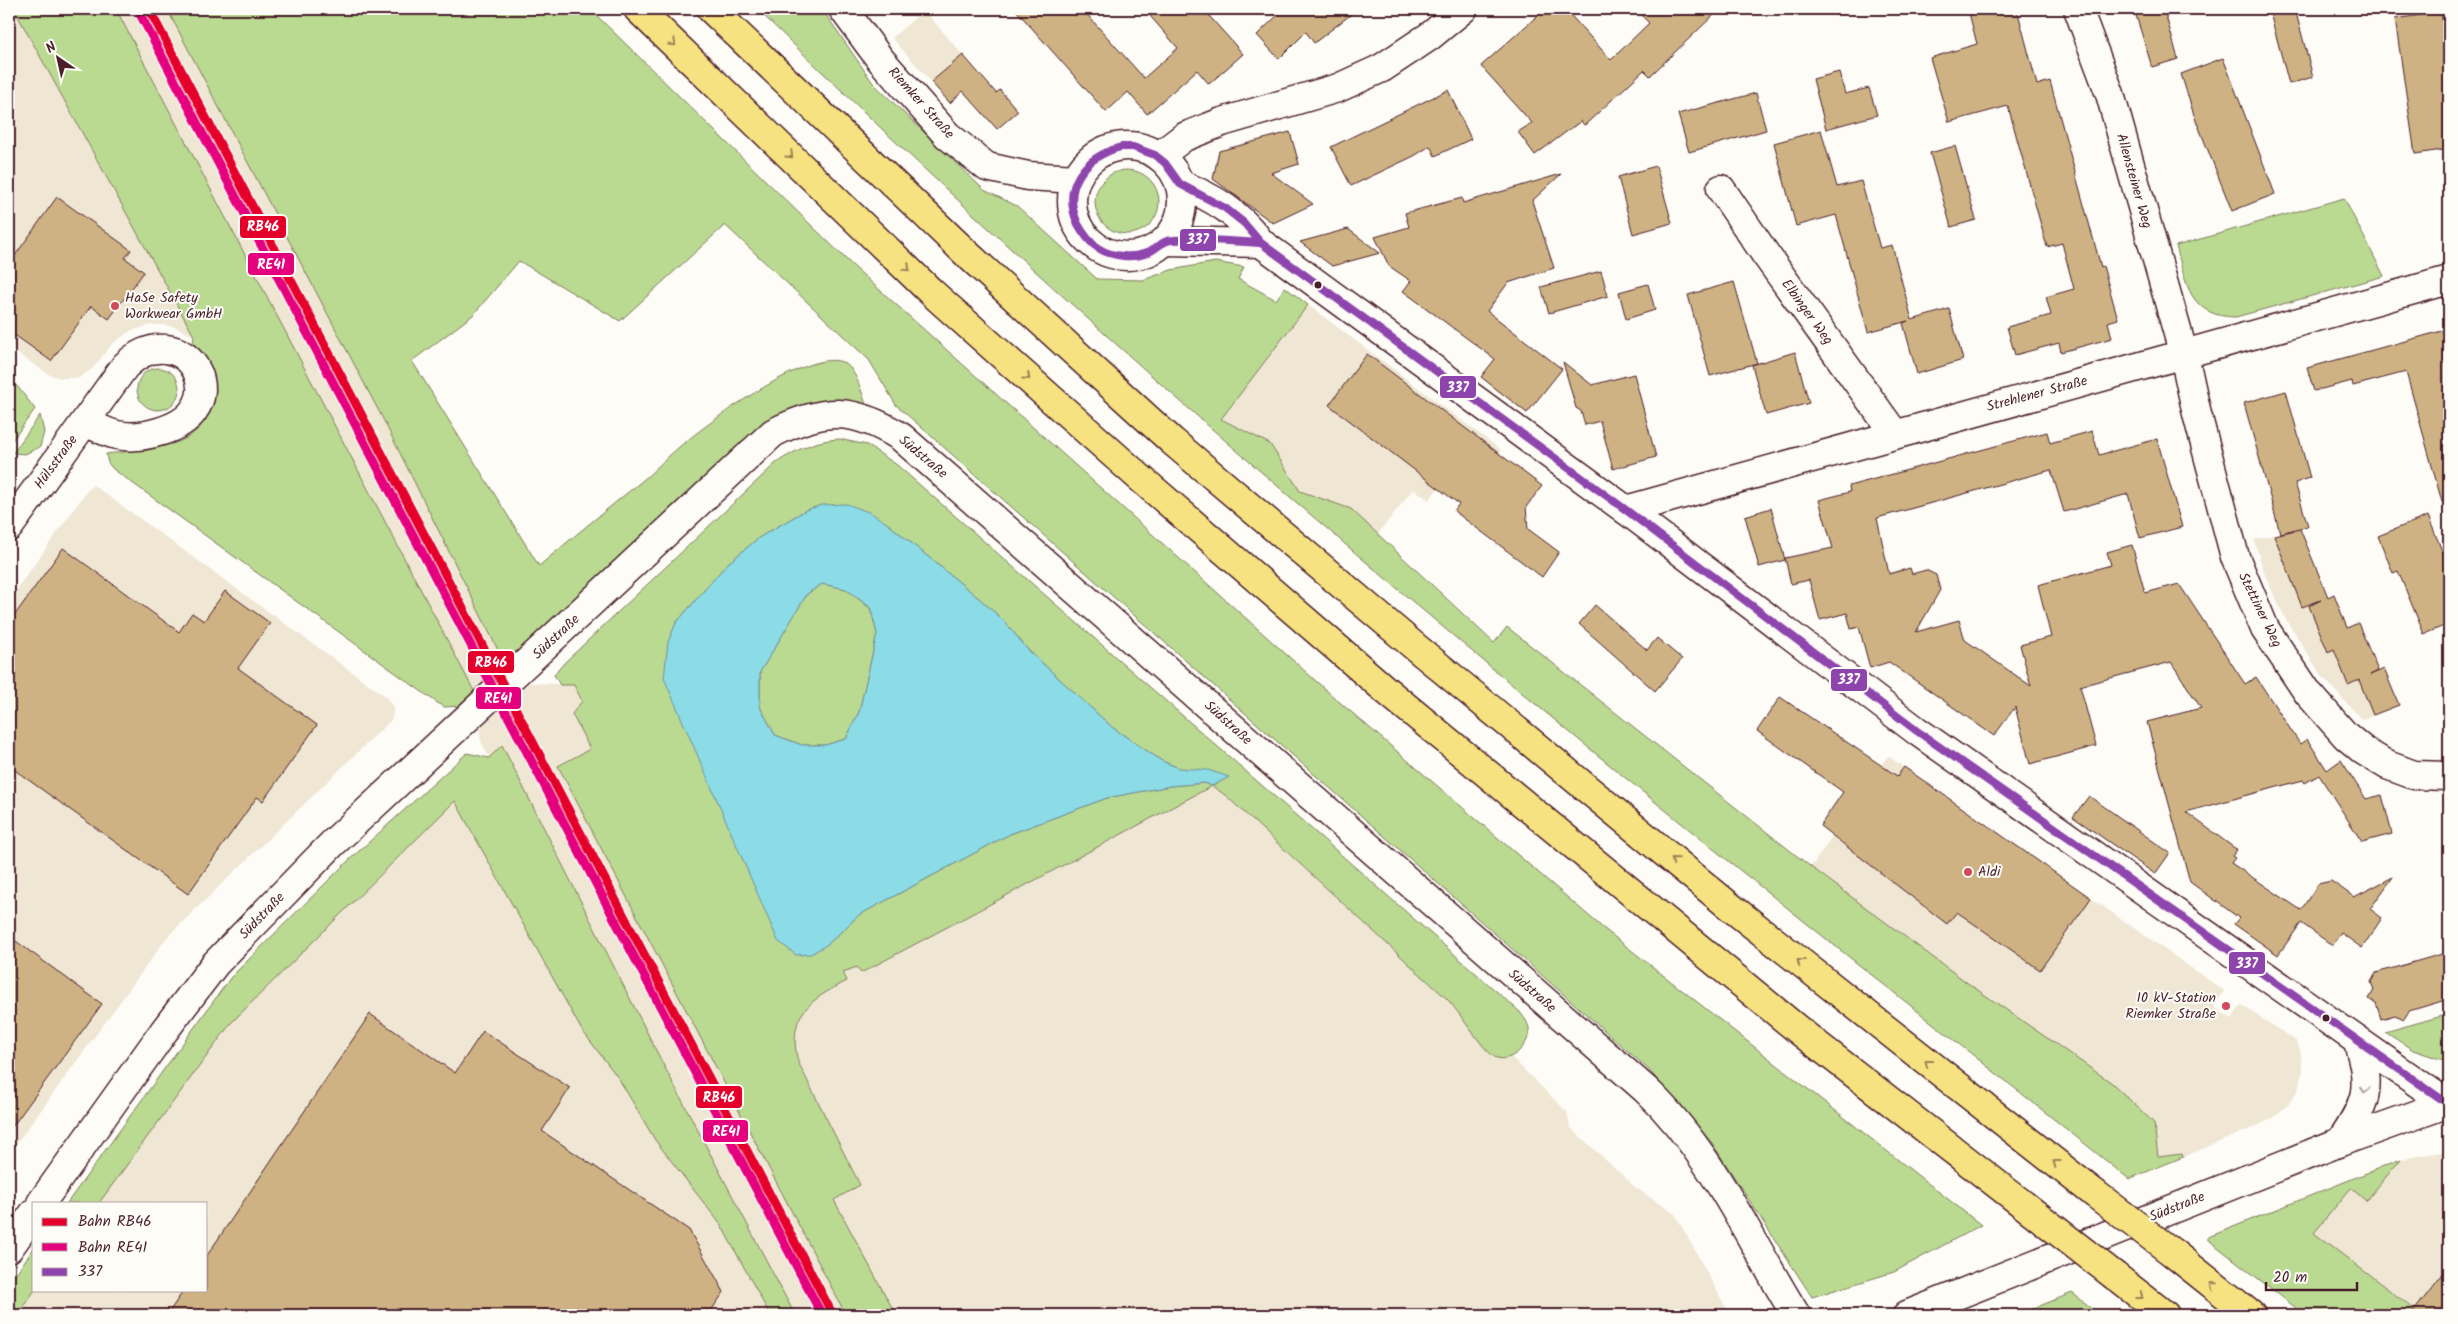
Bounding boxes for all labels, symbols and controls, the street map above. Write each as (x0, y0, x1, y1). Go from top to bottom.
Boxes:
north arrow (32, 32, 82, 82)
text: N (41, 36, 61, 60)
one-way arrow (667, 37, 676, 46)
street label: Riemker Straße (883, 62, 960, 145)
street label: Allensteiner Weg (2110, 131, 2158, 231)
one-way arrow (784, 149, 793, 158)
line badge: RB46 (239, 215, 287, 239)
text: RB46 (247, 216, 280, 238)
line badge: 337 (1179, 228, 1217, 252)
text: 337 (1186, 229, 1209, 251)
line badge: RE41 (247, 252, 295, 276)
text: RE41 (257, 254, 286, 276)
one-way arrow (901, 262, 910, 271)
street label: Elbinger Weg (1776, 274, 1838, 350)
unlabelled marker (1313, 280, 1323, 290)
place label: HaSe Safety Workwear GmbH (125, 287, 222, 325)
marker: HaSe Safety Workwear GmbH (109, 300, 121, 312)
street label: Strehlener Straße (1984, 370, 2091, 418)
one-way arrow (1022, 371, 1031, 380)
line badge: 337 (1439, 375, 1477, 399)
text: 337 (1446, 377, 1469, 399)
street label: Hülsstraße (29, 430, 84, 494)
street label: Südstraße (894, 430, 953, 485)
street label: Stettiner Weg (2232, 569, 2288, 651)
street label: Südstraße (527, 609, 585, 665)
line badge: RB46 (467, 650, 515, 674)
text: RB46 (475, 652, 508, 674)
line badge: 337 (1830, 668, 1868, 692)
text: 337 (1837, 669, 1860, 691)
line badge: RE41 (475, 686, 522, 710)
text: RE41 (484, 688, 513, 710)
street label: Südstraße (1199, 695, 1258, 751)
one-way arrow (1671, 857, 1680, 865)
place label: Aldi (1978, 861, 2001, 883)
marker: Aldi (1962, 866, 1974, 878)
street label: Südstraße (234, 887, 291, 945)
line badge: 337 (2228, 951, 2266, 975)
text: 337 (2235, 953, 2258, 975)
one-way arrow (1797, 958, 1806, 967)
street label: Südstraße (1503, 964, 1562, 1019)
place label: 10 kV-Station Riemker Straße (2125, 987, 2217, 1025)
marker: 10 kV-Station Riemker Straße (2220, 1000, 2232, 1012)
unlabelled marker (2321, 1013, 2331, 1023)
one-way arrow (1925, 1060, 1934, 1068)
line badge: RB46 (695, 1085, 743, 1109)
one-way arrow (2360, 1086, 2371, 1094)
text: RB46 (703, 1087, 736, 1109)
line badge: RE41 (702, 1119, 749, 1143)
text: RE41 (712, 1121, 741, 1143)
one-way arrow (2052, 1160, 2062, 1169)
street label: Südstraße (2146, 1186, 2209, 1228)
legend (32, 1202, 208, 1292)
text: Bahn RB46 (78, 1210, 152, 1234)
text: Bahn RE41 (78, 1236, 147, 1260)
scale bar (2266, 1259, 2357, 1291)
text: 337 (78, 1260, 103, 1284)
text: 20 m (2273, 1266, 2307, 1290)
one-way arrow (2210, 1282, 2219, 1290)
one-way arrow (2134, 1290, 2143, 1298)

